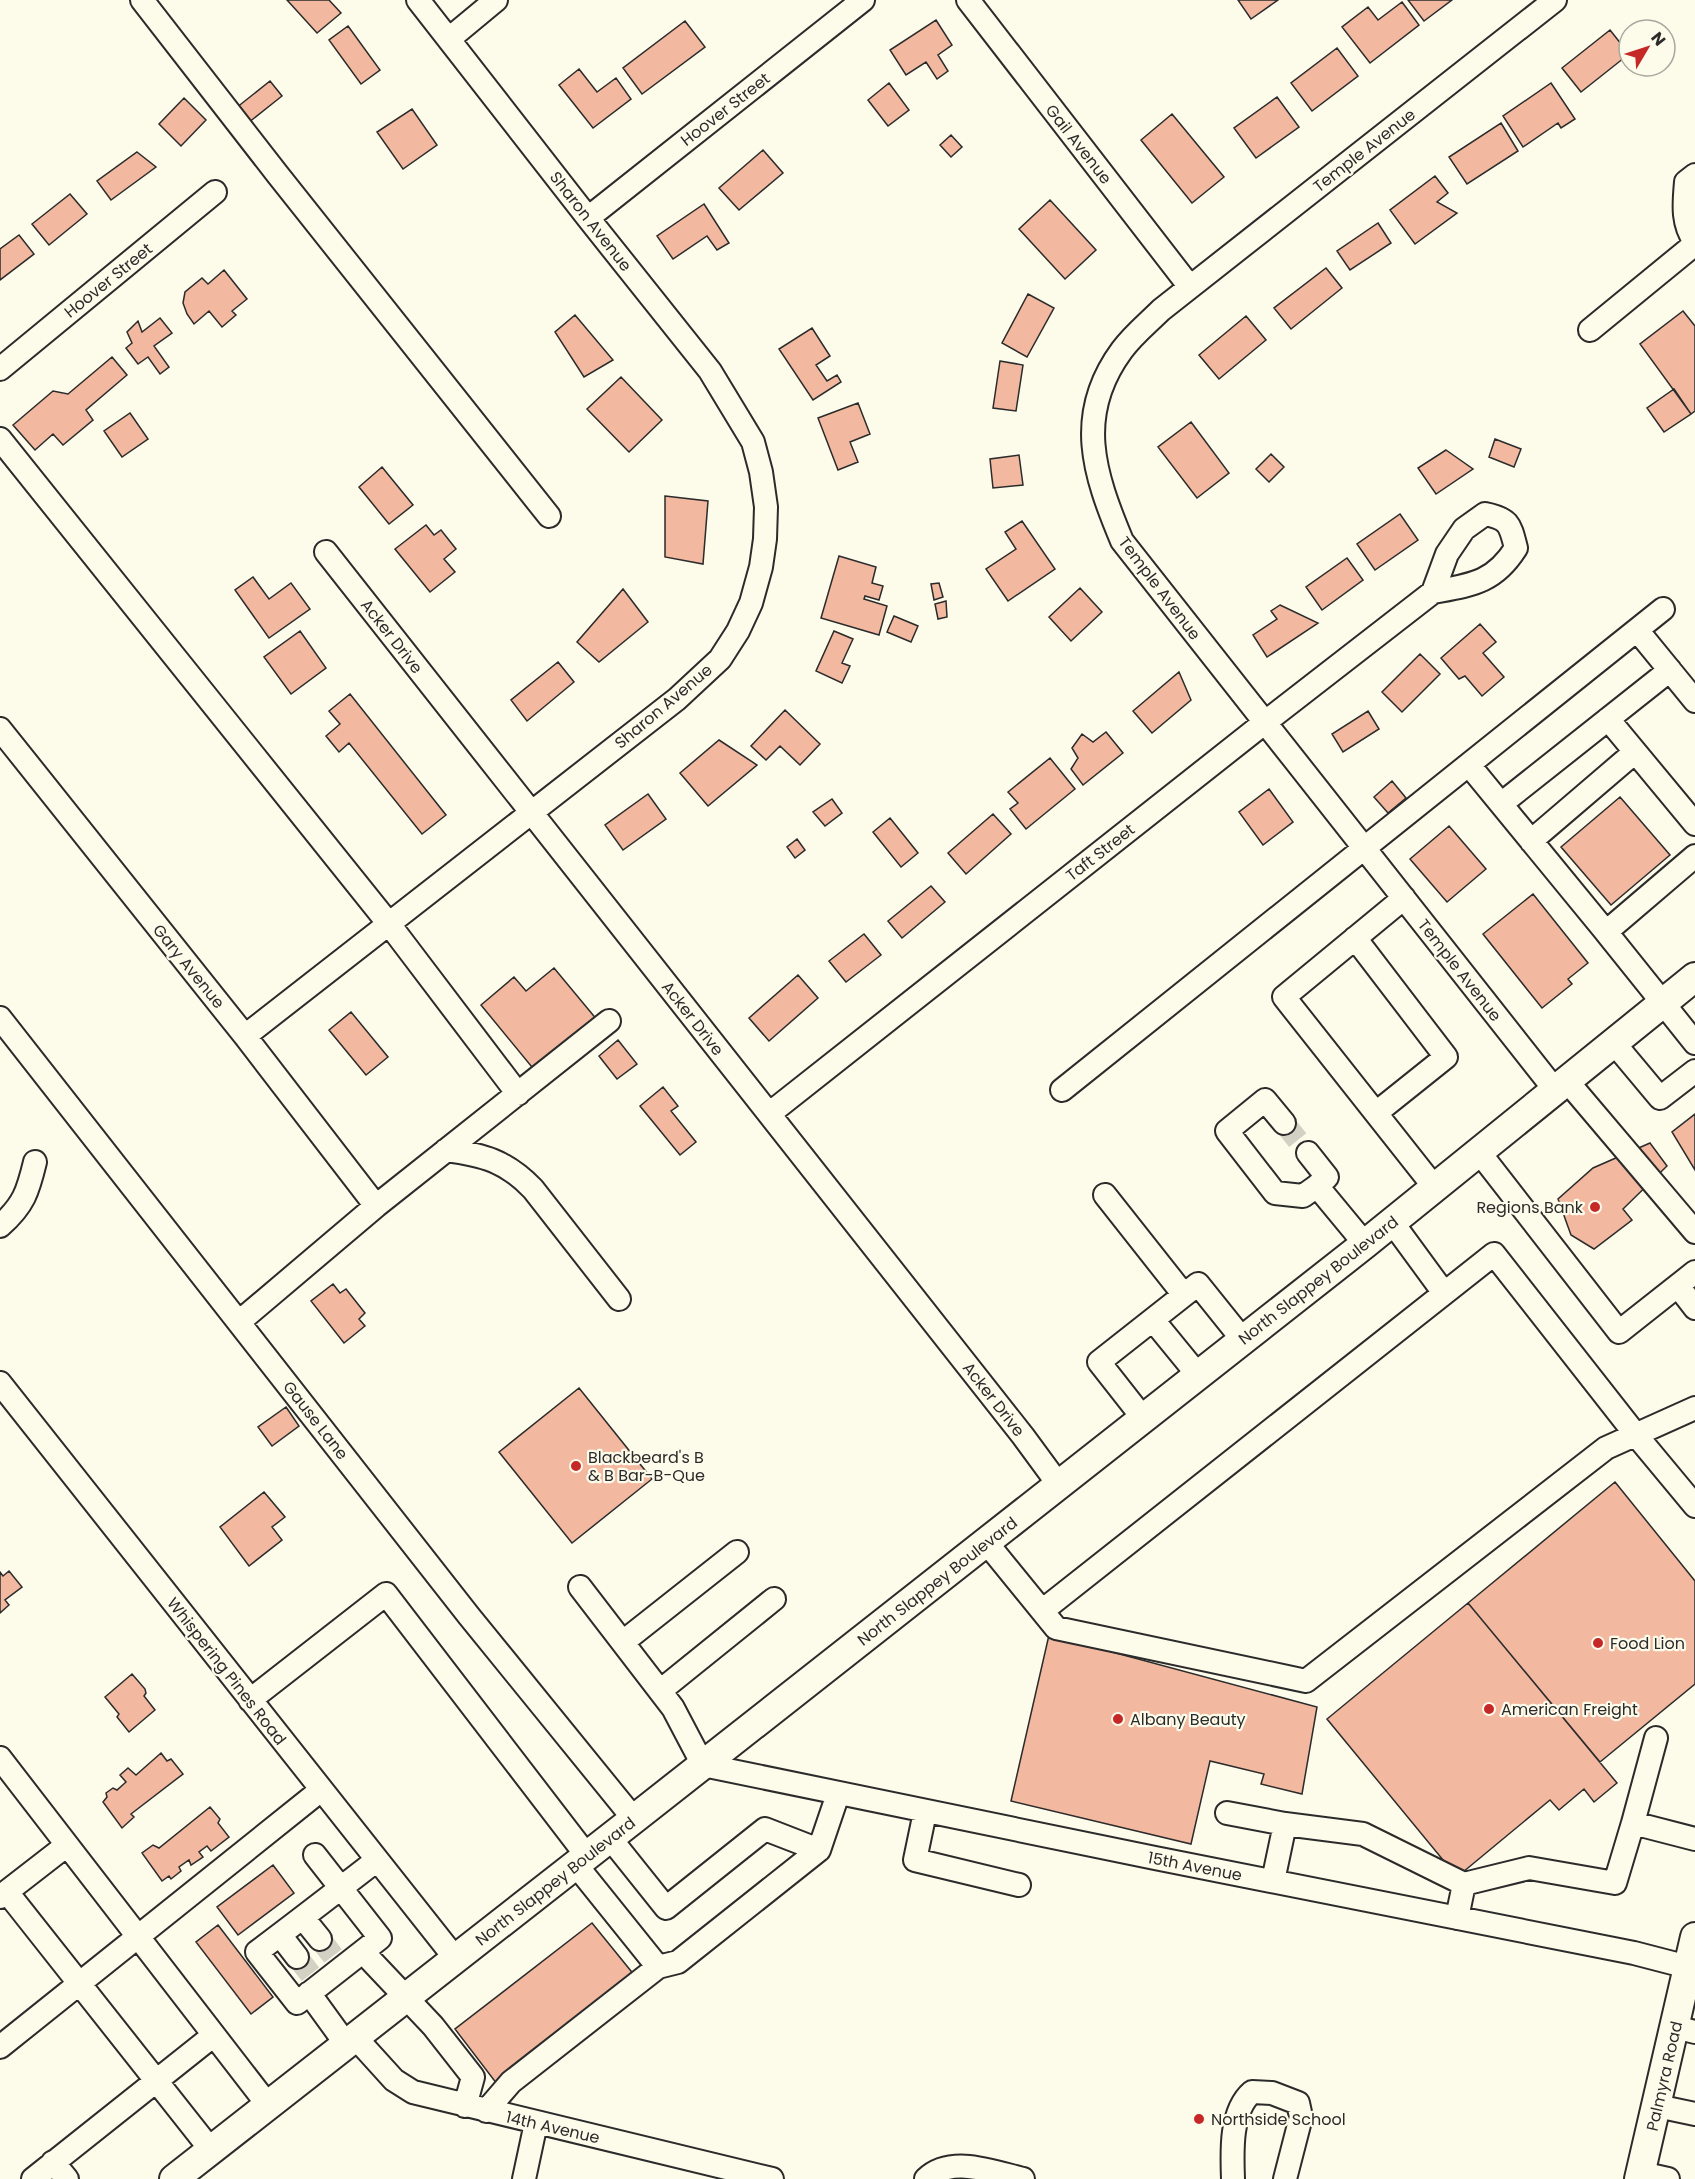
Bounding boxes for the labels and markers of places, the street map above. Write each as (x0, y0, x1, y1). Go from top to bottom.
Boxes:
place label: Regions Bank (1476, 1196, 1584, 1219)
marker: Regions Bank (1588, 1200, 1602, 1214)
place label: Blackbeard's B & B Bar-B-Que (588, 1446, 705, 1487)
marker: Blackbeard's B & B Bar-B-Que (569, 1459, 583, 1473)
place label: Food Lion (1610, 1632, 1685, 1655)
marker: Food Lion (1591, 1636, 1605, 1650)
place label: American Freight (1501, 1698, 1638, 1721)
marker: American Freight (1482, 1702, 1496, 1716)
place label: Albany Beauty (1130, 1708, 1246, 1731)
marker: Albany Beauty (1111, 1712, 1125, 1726)
place label: Northside School (1211, 2108, 1346, 2131)
marker: Northside School (1192, 2112, 1206, 2126)

